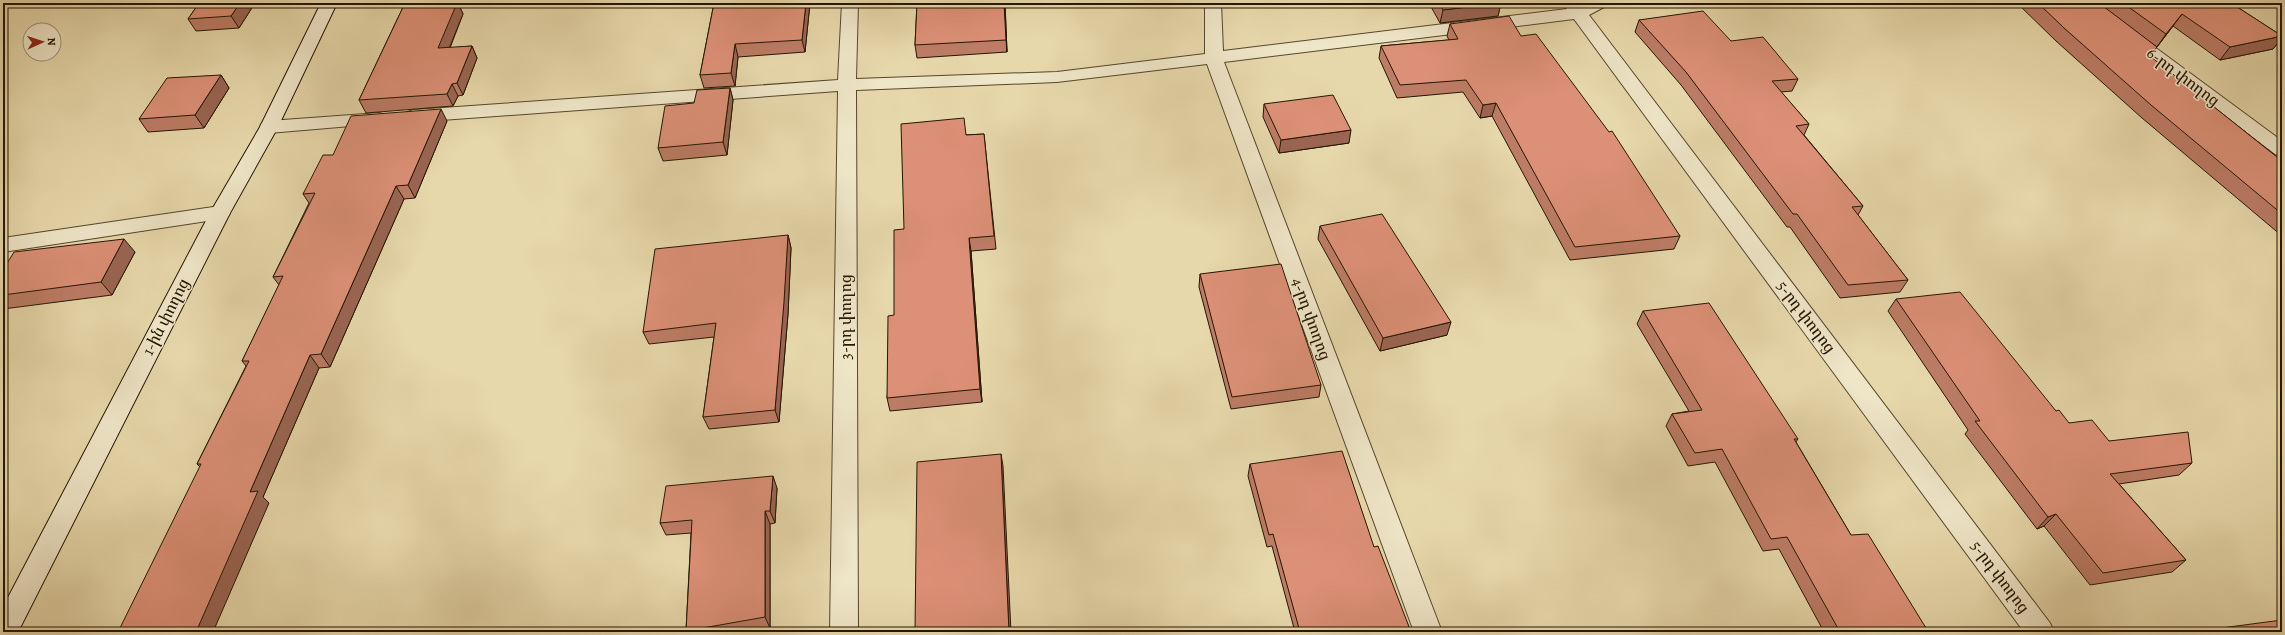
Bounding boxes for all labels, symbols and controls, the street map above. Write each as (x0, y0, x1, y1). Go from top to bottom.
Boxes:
north arrow (22, 22, 62, 62)
text: N (44, 37, 59, 46)
street label: 6-րդ փողոց (2142, 42, 2224, 112)
street label: 3-րդ փողոց (835, 274, 857, 360)
street label: 1-ին փողոց (137, 275, 195, 359)
street label: 4-րդ փողոց (1286, 275, 1336, 363)
street label: 5-րդ փողոց (1771, 276, 1841, 358)
street label: 5-րդ փողոց (1965, 536, 2035, 618)

